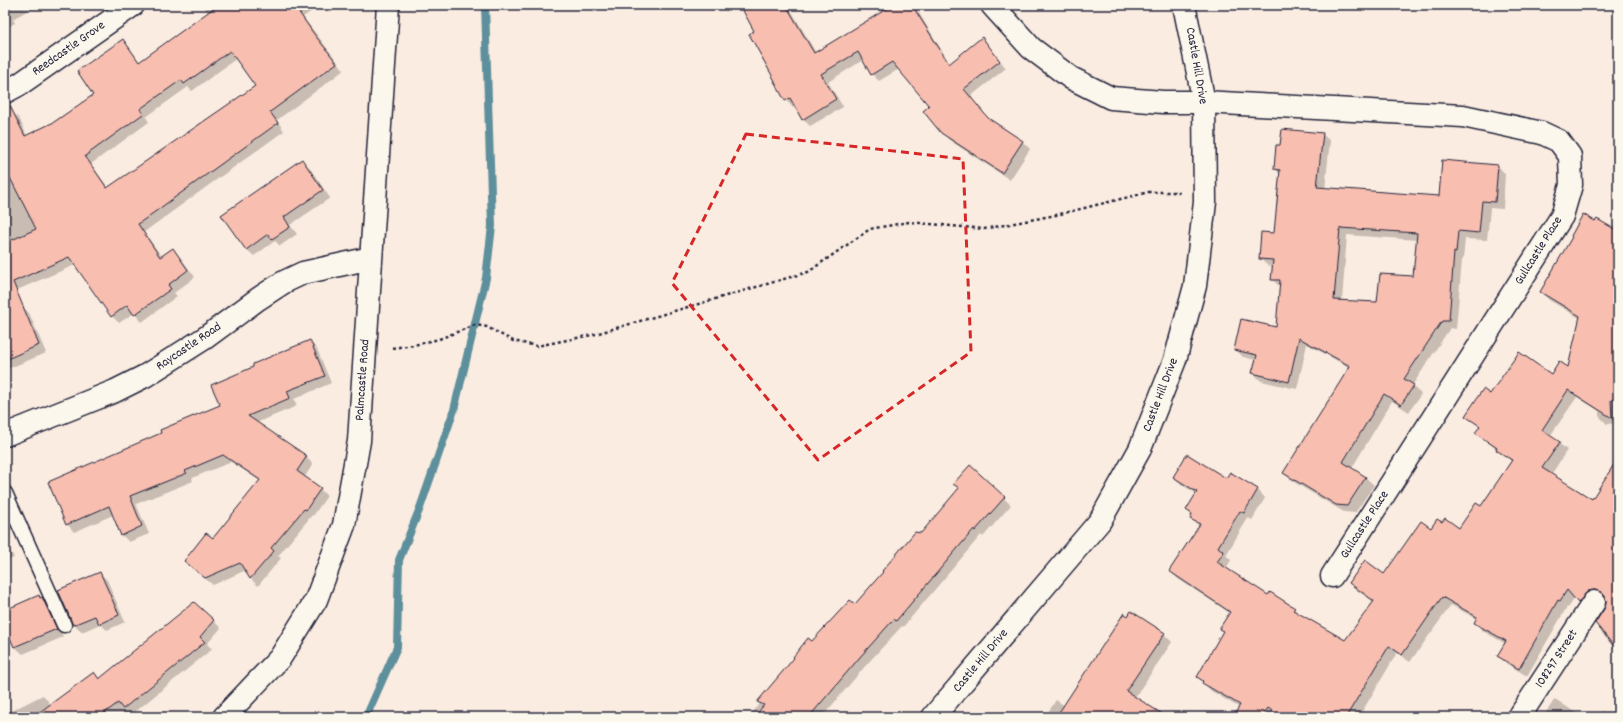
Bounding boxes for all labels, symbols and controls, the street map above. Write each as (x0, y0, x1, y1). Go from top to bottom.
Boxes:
street label: Reedcastle Grove (29, 17, 110, 81)
street label: Castle Hill Drive (1180, 26, 1212, 106)
street label: Gullcastle Place (1510, 213, 1568, 289)
street label: Raycastle Road (152, 318, 226, 376)
street label: Palmcastle Road (351, 339, 375, 421)
street label: Castle Hill Drive (1138, 355, 1184, 435)
street label: Gullcastle Place (1336, 487, 1394, 563)
street label: Castle Hill Drive (949, 625, 1013, 697)
street label: 108297 Street (1531, 626, 1583, 692)

